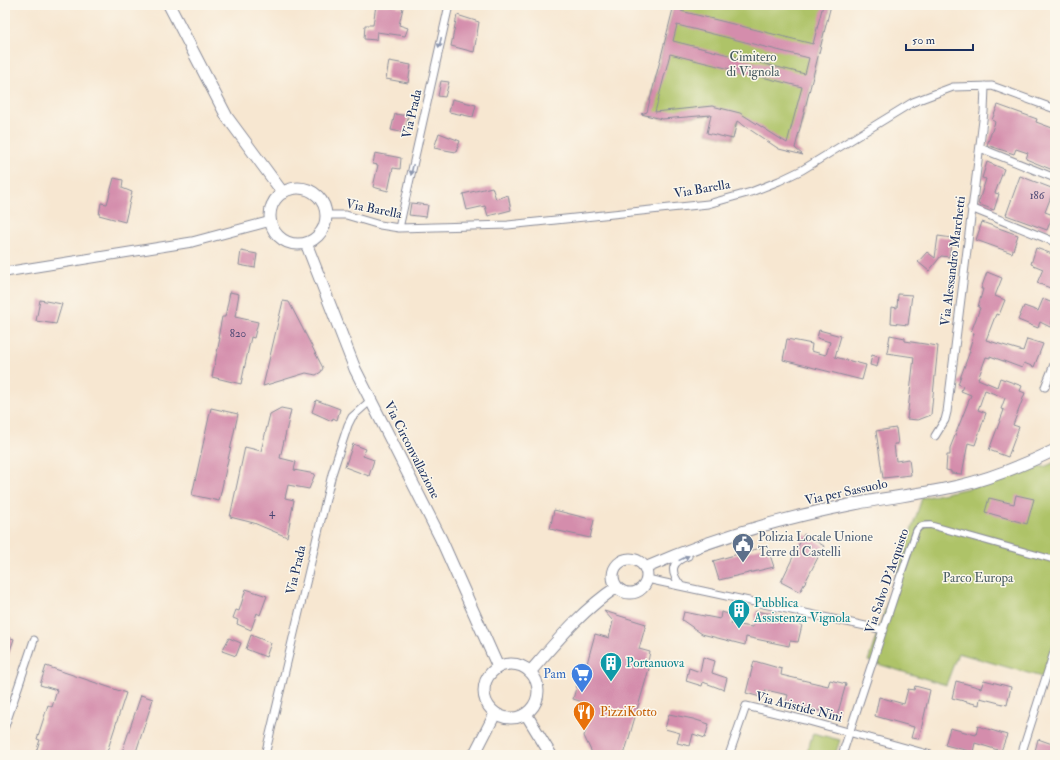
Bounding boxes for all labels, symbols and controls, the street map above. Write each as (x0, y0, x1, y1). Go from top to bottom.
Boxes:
scale bar (906, 26, 973, 52)
text: 50 m (912, 33, 936, 48)
one-way arrow (437, 37, 443, 49)
park label: Cimitero di Vignola (726, 49, 780, 80)
street label: Via Prada (399, 87, 426, 140)
one-way arrow (409, 164, 415, 176)
street label: Via Barella (673, 176, 732, 202)
house number: 186 (1030, 189, 1046, 202)
street label: Via Alessandro Marchetti (937, 195, 969, 327)
street label: Via Barella (345, 196, 404, 222)
house number: 820 (230, 327, 247, 340)
street label: Via Circonvallazione (381, 399, 444, 502)
street label: Via per Sassuolo (803, 475, 889, 510)
house number: 4 (269, 506, 276, 519)
street label: Via Salvo D'Acquisto (862, 526, 912, 636)
place label: Polizia Locale Unione Terre di Castelli (758, 529, 873, 560)
public building icon: Polizia Locale Unione Terre di Castelli (730, 531, 756, 564)
street label: Via Prada (283, 543, 310, 596)
one-way arrow (678, 555, 690, 561)
park label: Parco Europa (943, 570, 1014, 587)
place label: Pubblica Assistenza Vignola (753, 595, 851, 626)
building icon: Pubblica Assistenza Vignola (726, 597, 752, 630)
building icon: Portanuova (598, 650, 624, 683)
place label: Portanuova (626, 655, 685, 671)
supermarket icon: Pam (569, 661, 595, 694)
place label: Pam (543, 666, 566, 682)
street label: Via Aristide Nini (754, 688, 845, 726)
restaurant icon: PizziKotto (571, 699, 597, 732)
place label: PizziKotto (600, 704, 657, 720)

